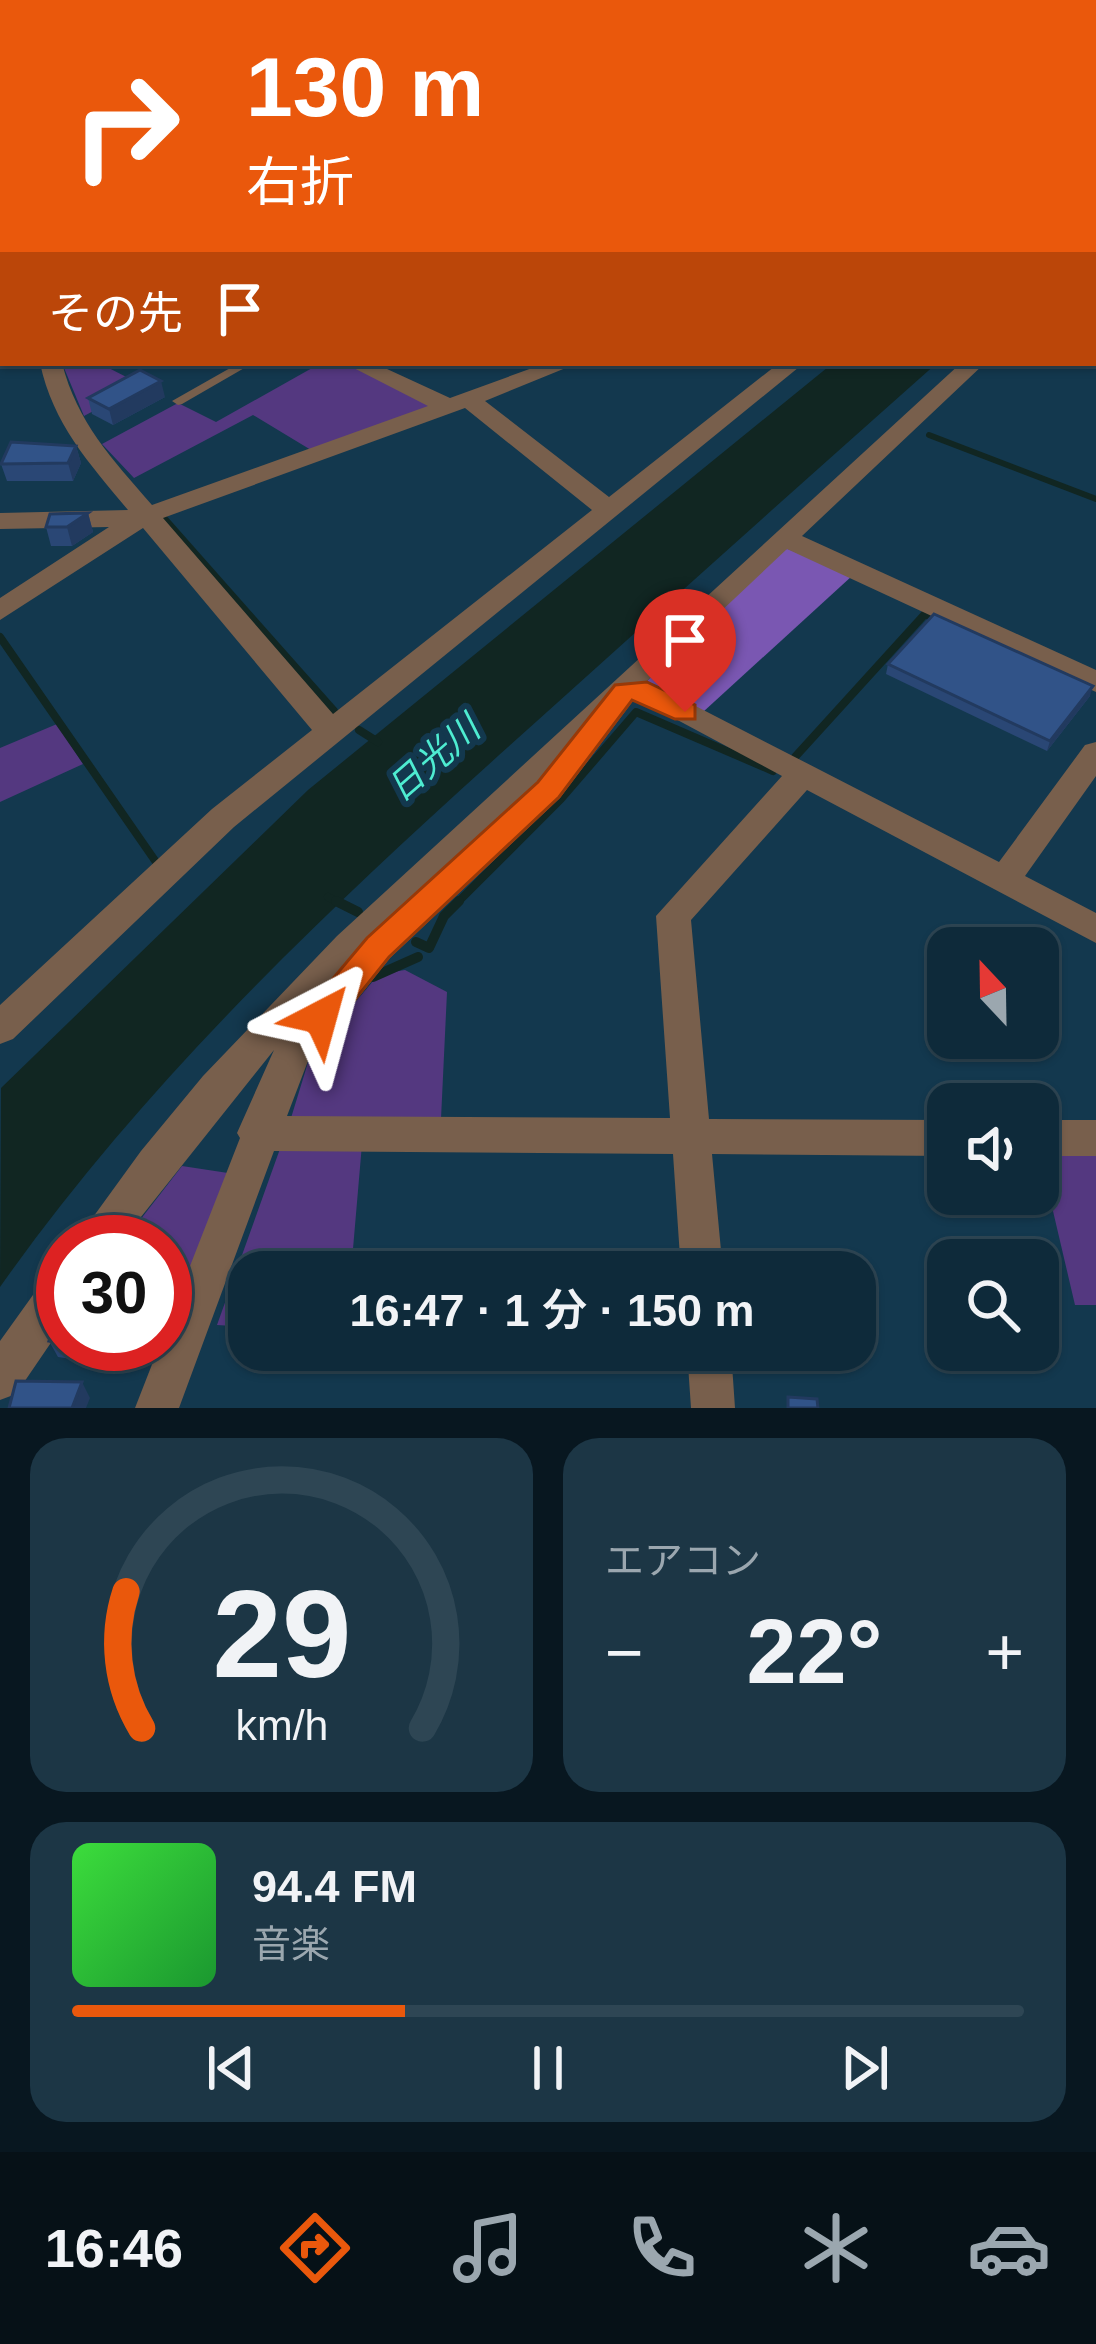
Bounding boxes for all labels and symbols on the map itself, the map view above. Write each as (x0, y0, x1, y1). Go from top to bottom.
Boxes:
pin (634, 589, 736, 712)
water label: 日光川 (379, 705, 491, 809)
north arrow (927, 927, 1059, 1059)
position arrow (258, 954, 384, 1080)
speed limit sign: 30 (36, 1215, 192, 1371)

